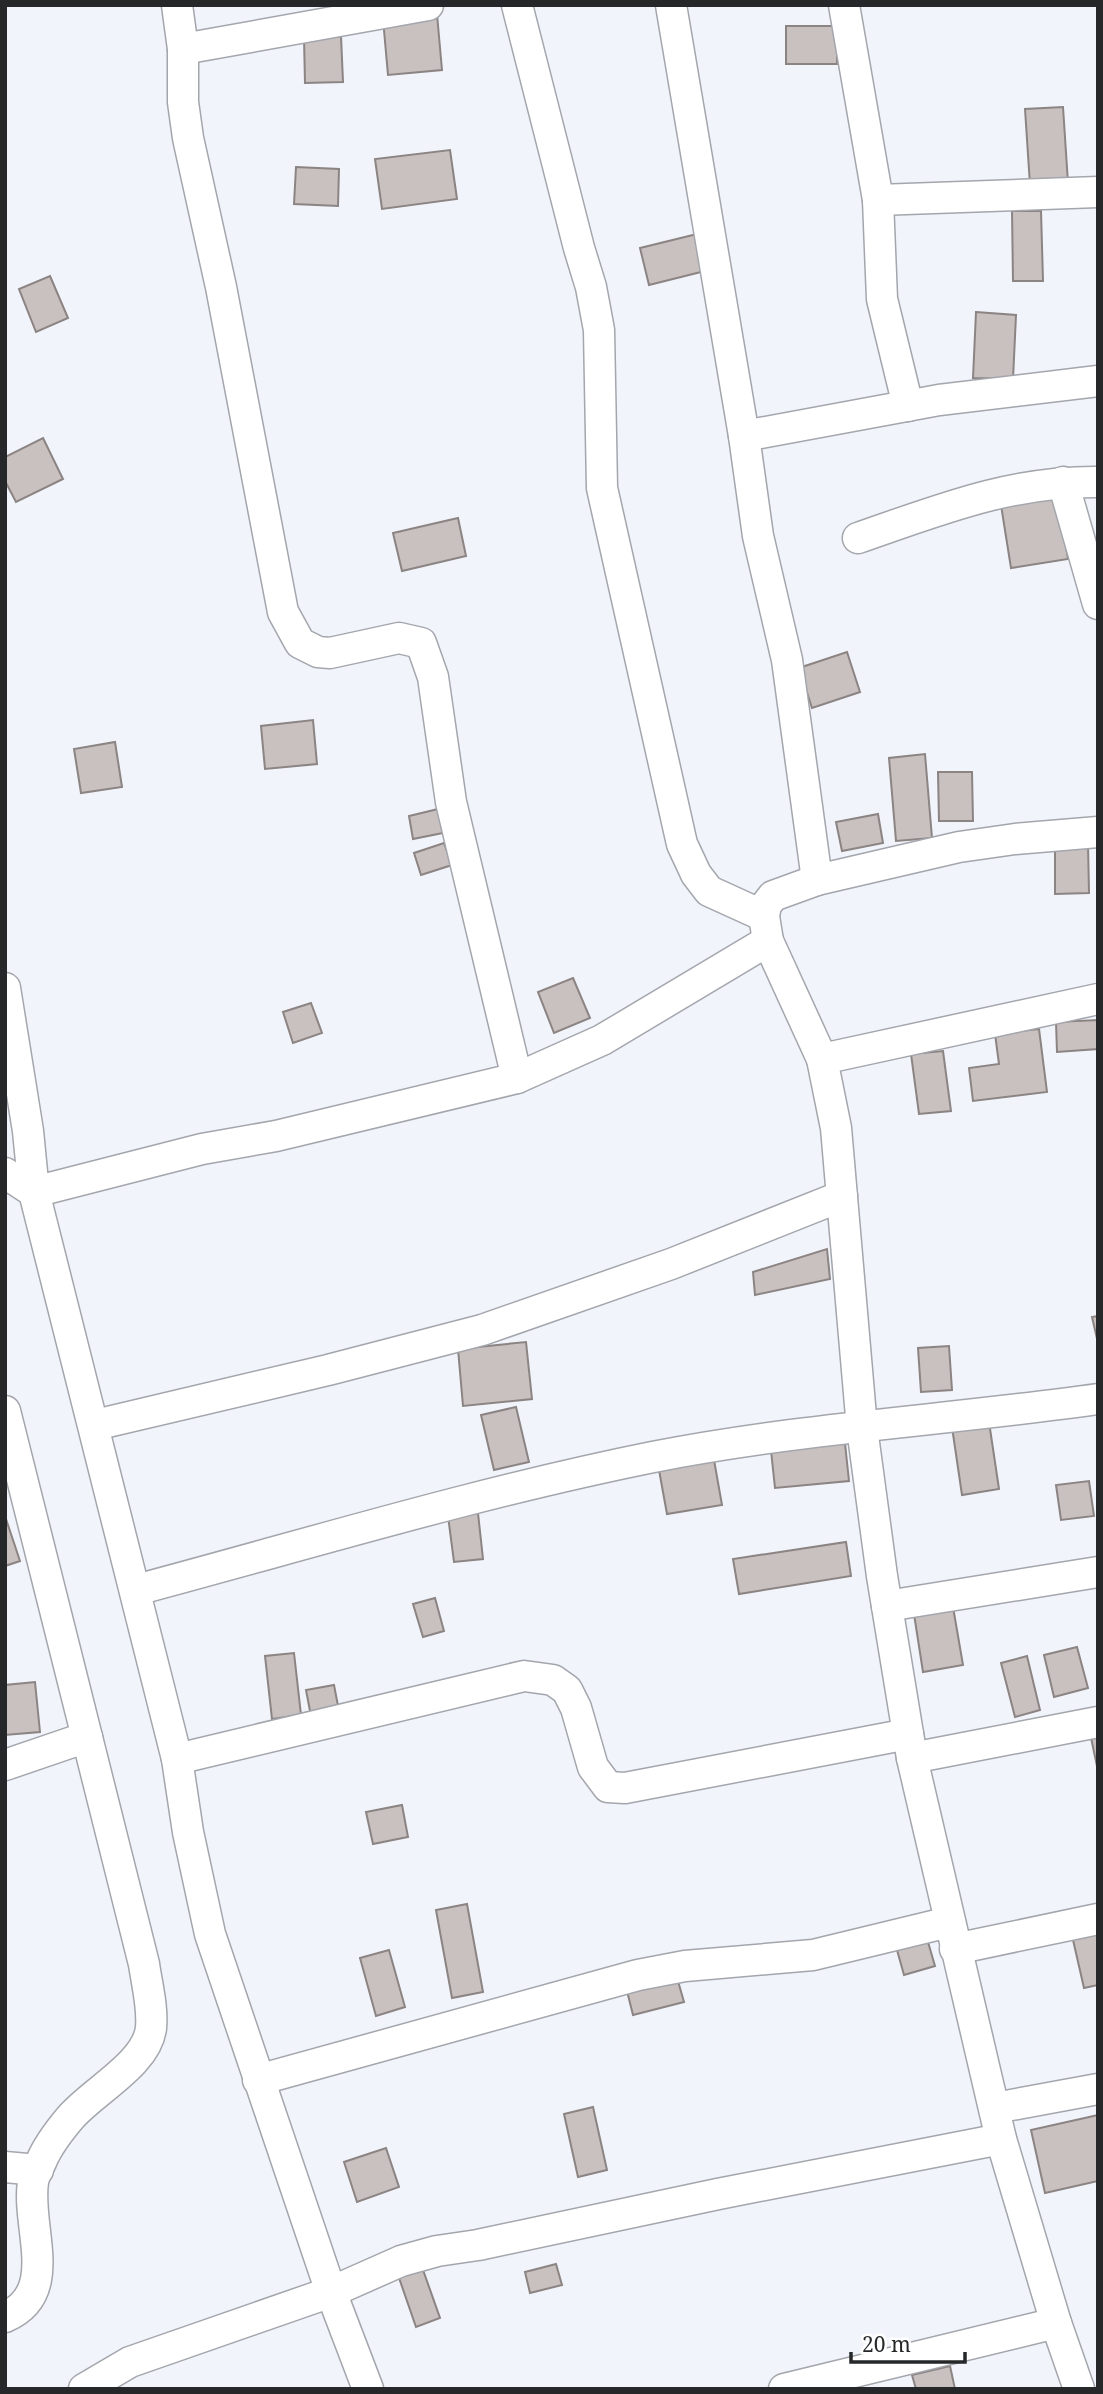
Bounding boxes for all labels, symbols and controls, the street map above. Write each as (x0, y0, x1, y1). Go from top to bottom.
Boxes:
scale bar (851, 2320, 965, 2364)
text: 20 m (862, 2330, 911, 2358)

